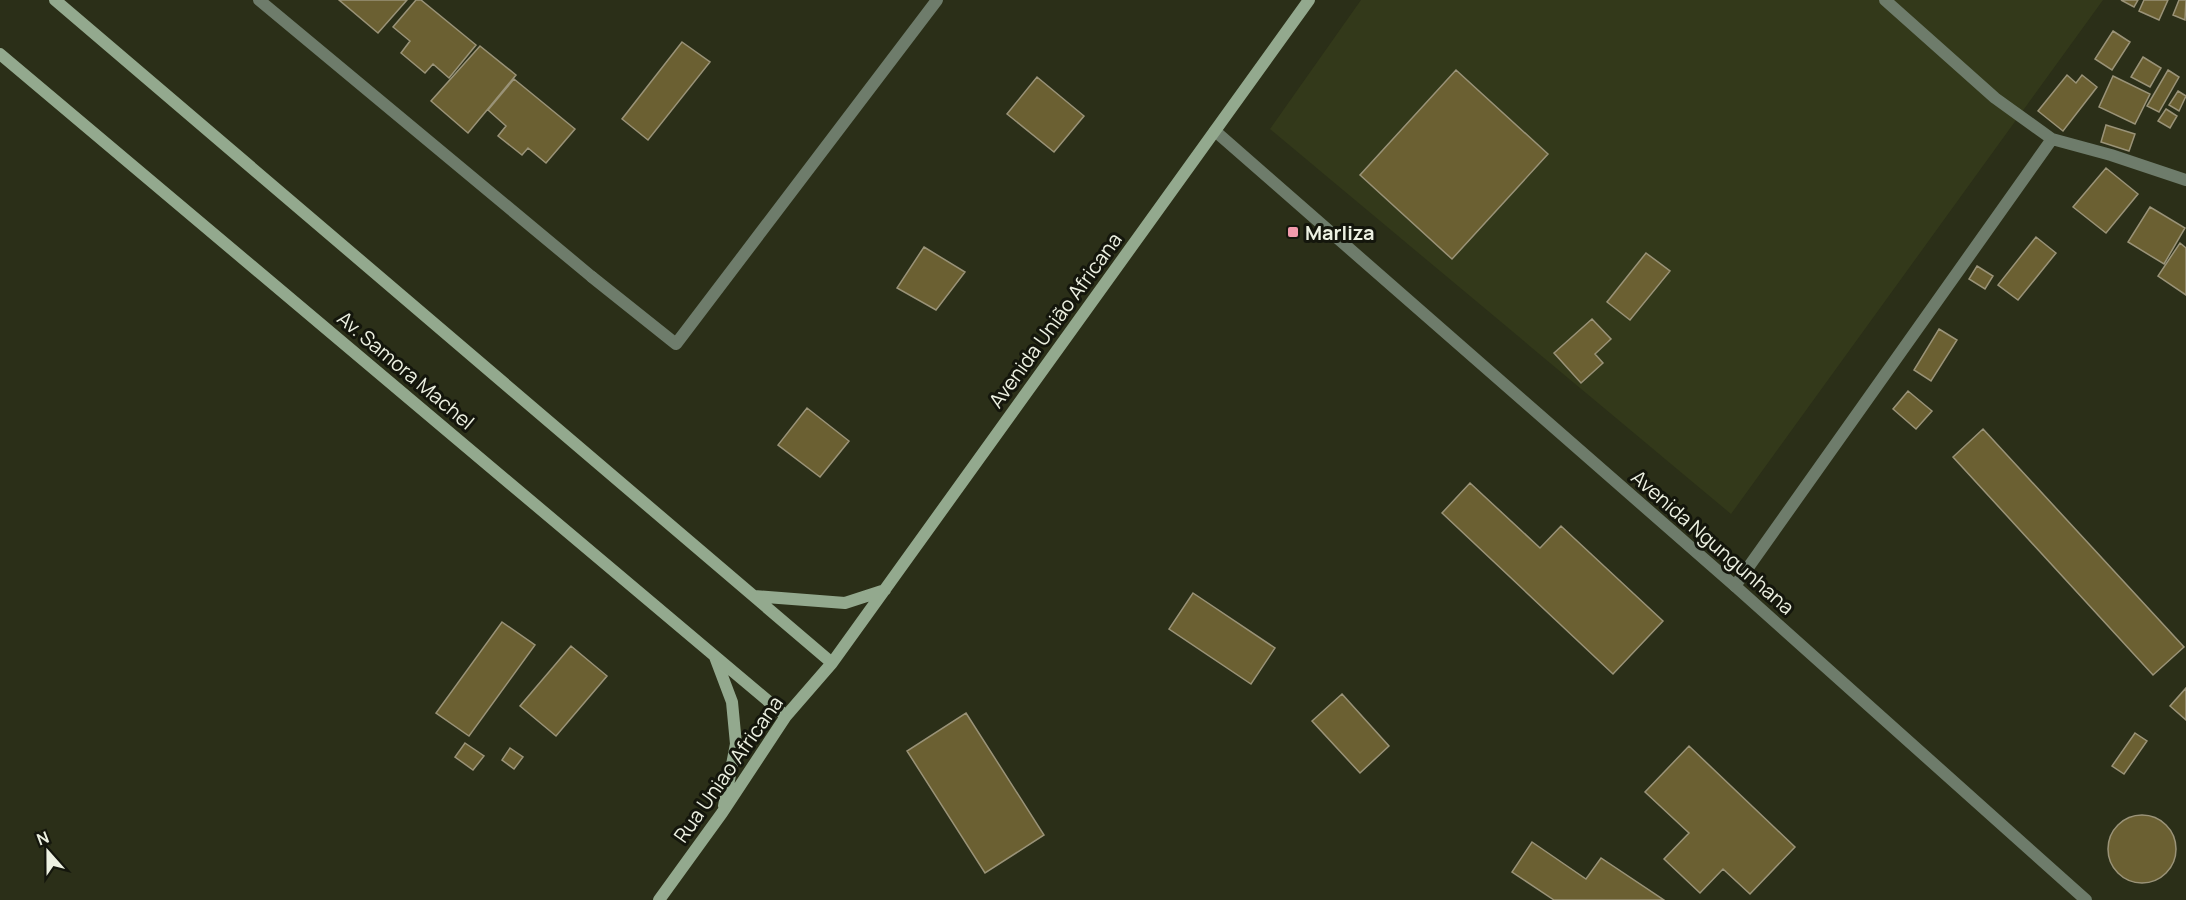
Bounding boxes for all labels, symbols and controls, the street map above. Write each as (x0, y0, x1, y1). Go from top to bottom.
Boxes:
place label: Marliza (1305, 219, 1374, 246)
marker: Marliza (1286, 225, 1300, 239)
street label: Avenida União Africana (982, 227, 1128, 413)
street label: Av. Samora Machel (332, 305, 480, 435)
street label: Avenida Ngungunhana (1626, 464, 1800, 620)
street label: Rua Uniao Africana (667, 690, 789, 848)
north arrow (18, 822, 78, 882)
text: N (33, 826, 52, 850)

